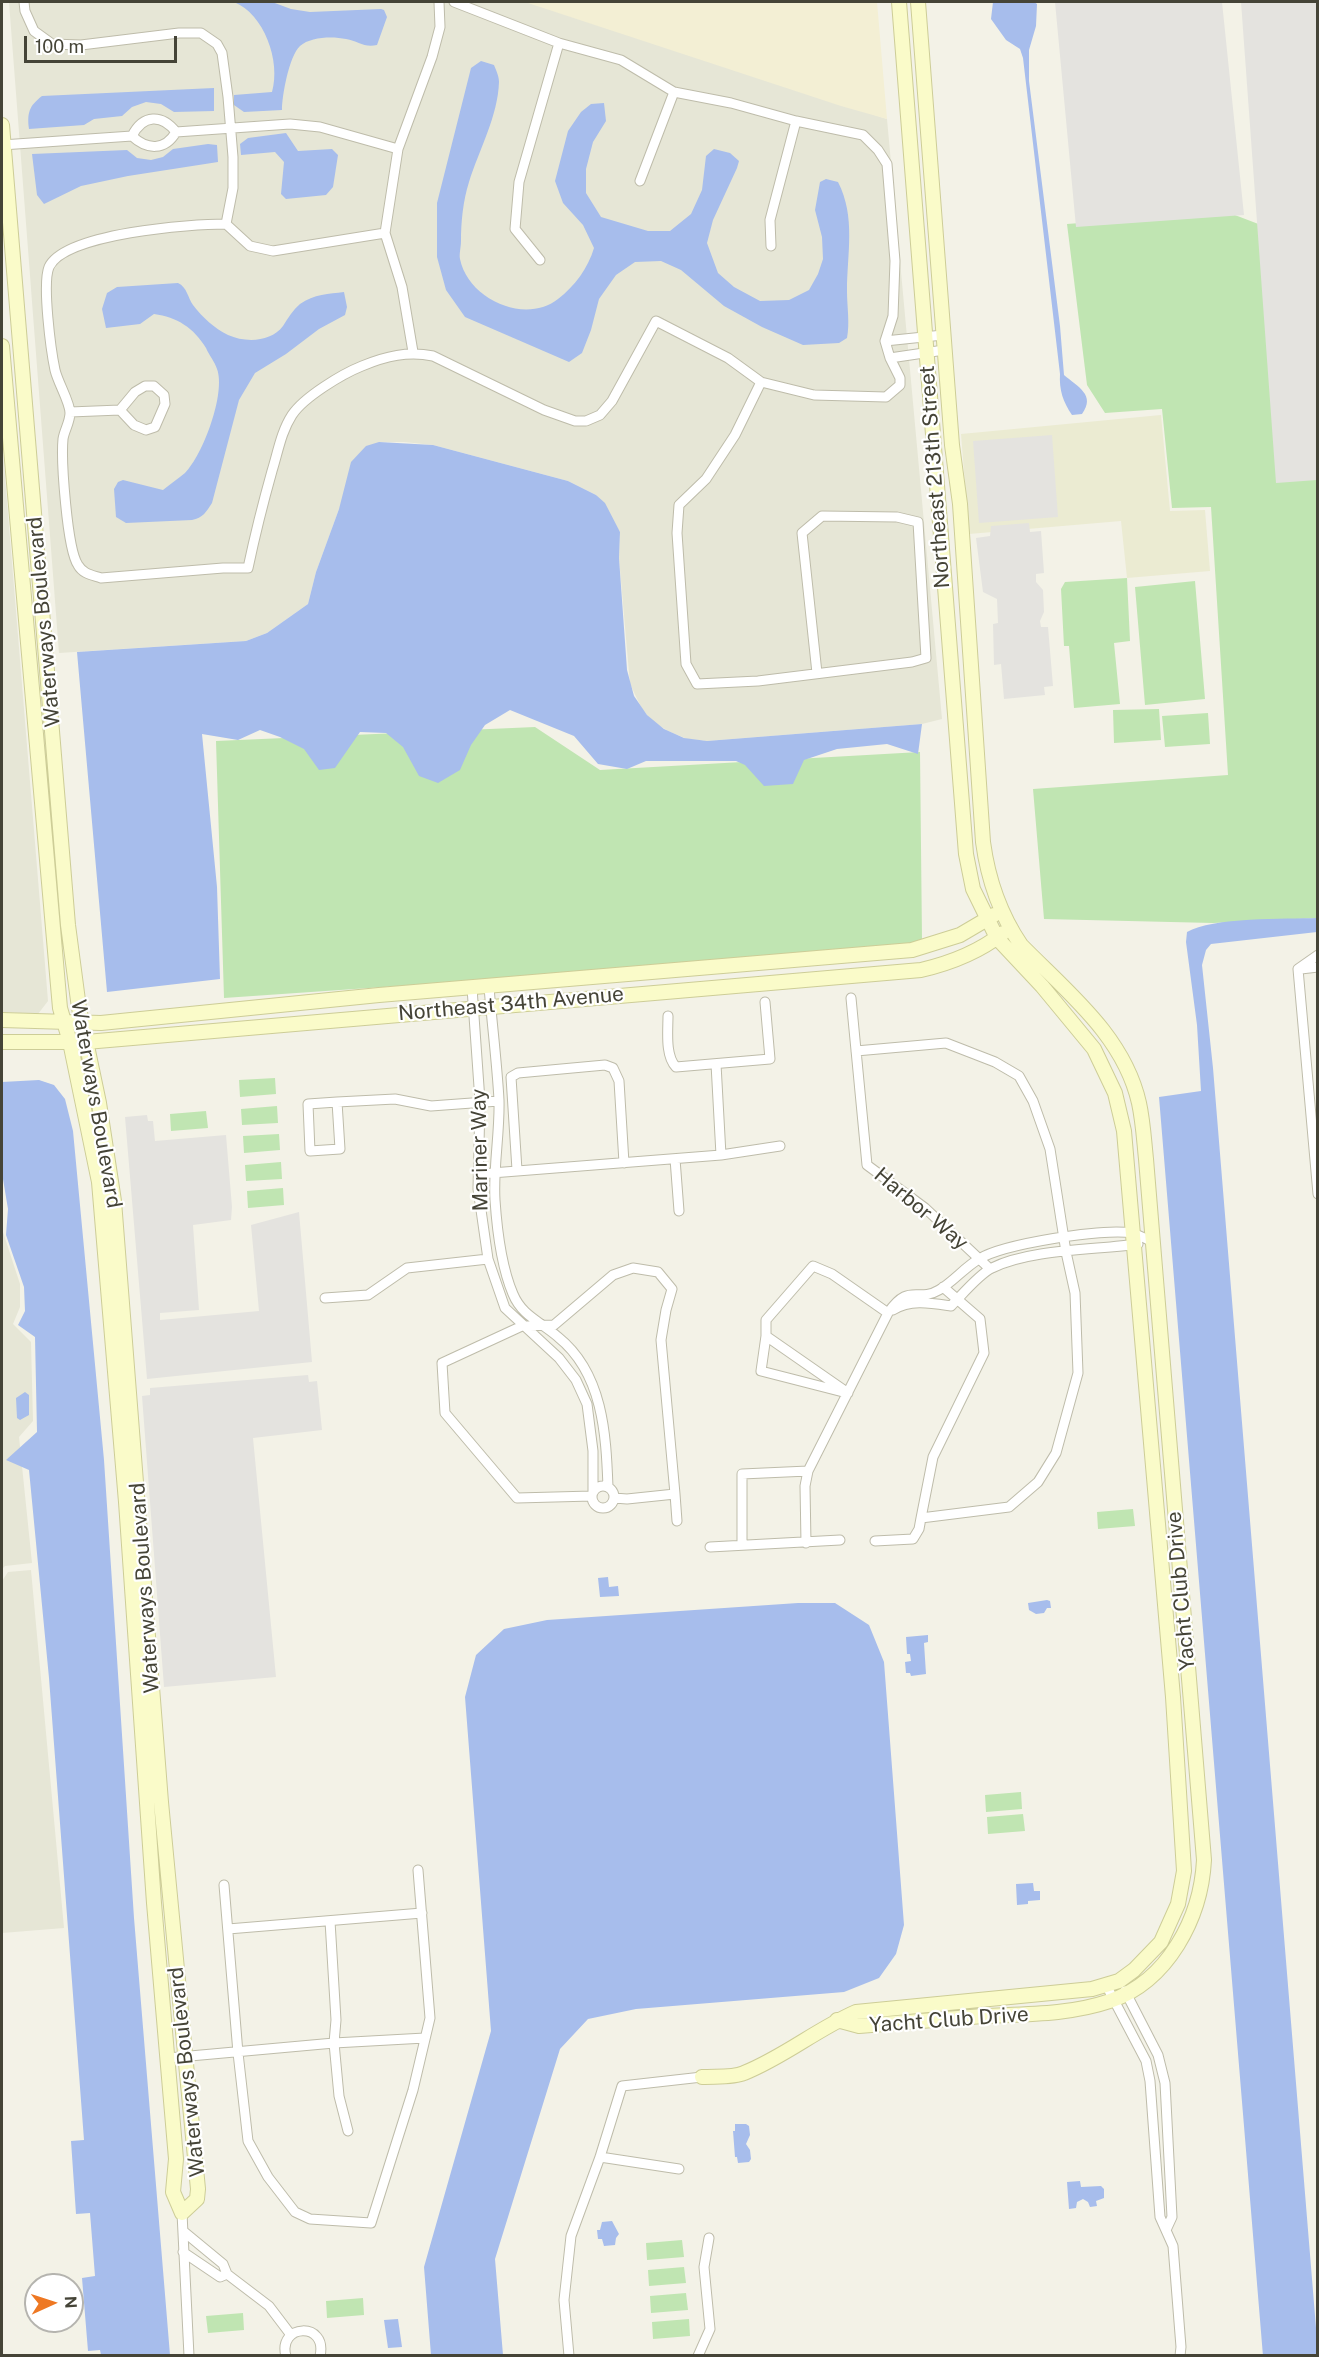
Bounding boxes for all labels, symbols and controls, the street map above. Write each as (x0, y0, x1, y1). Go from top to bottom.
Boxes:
scale bar (27, 24, 180, 62)
text: 100 m (35, 36, 84, 57)
street label: Northeast 213th Street (915, 365, 955, 589)
street label: Waterways Boulevard (22, 516, 66, 728)
street label: Northeast 34th Avenue (397, 982, 625, 1026)
street label: Waterways Boulevard (65, 998, 127, 1210)
street label: Mariner Way (466, 1088, 494, 1212)
street label: Harbor Way (869, 1162, 973, 1256)
street label: Waterways Boulevard (125, 1482, 165, 1694)
street label: Yacht Club Drive (1161, 1510, 1201, 1672)
street label: Waterways Boulevard (163, 1966, 211, 2178)
street label: Yacht Club Drive (868, 2002, 1030, 2038)
north arrow (24, 2273, 84, 2333)
text: N (61, 2295, 80, 2309)

